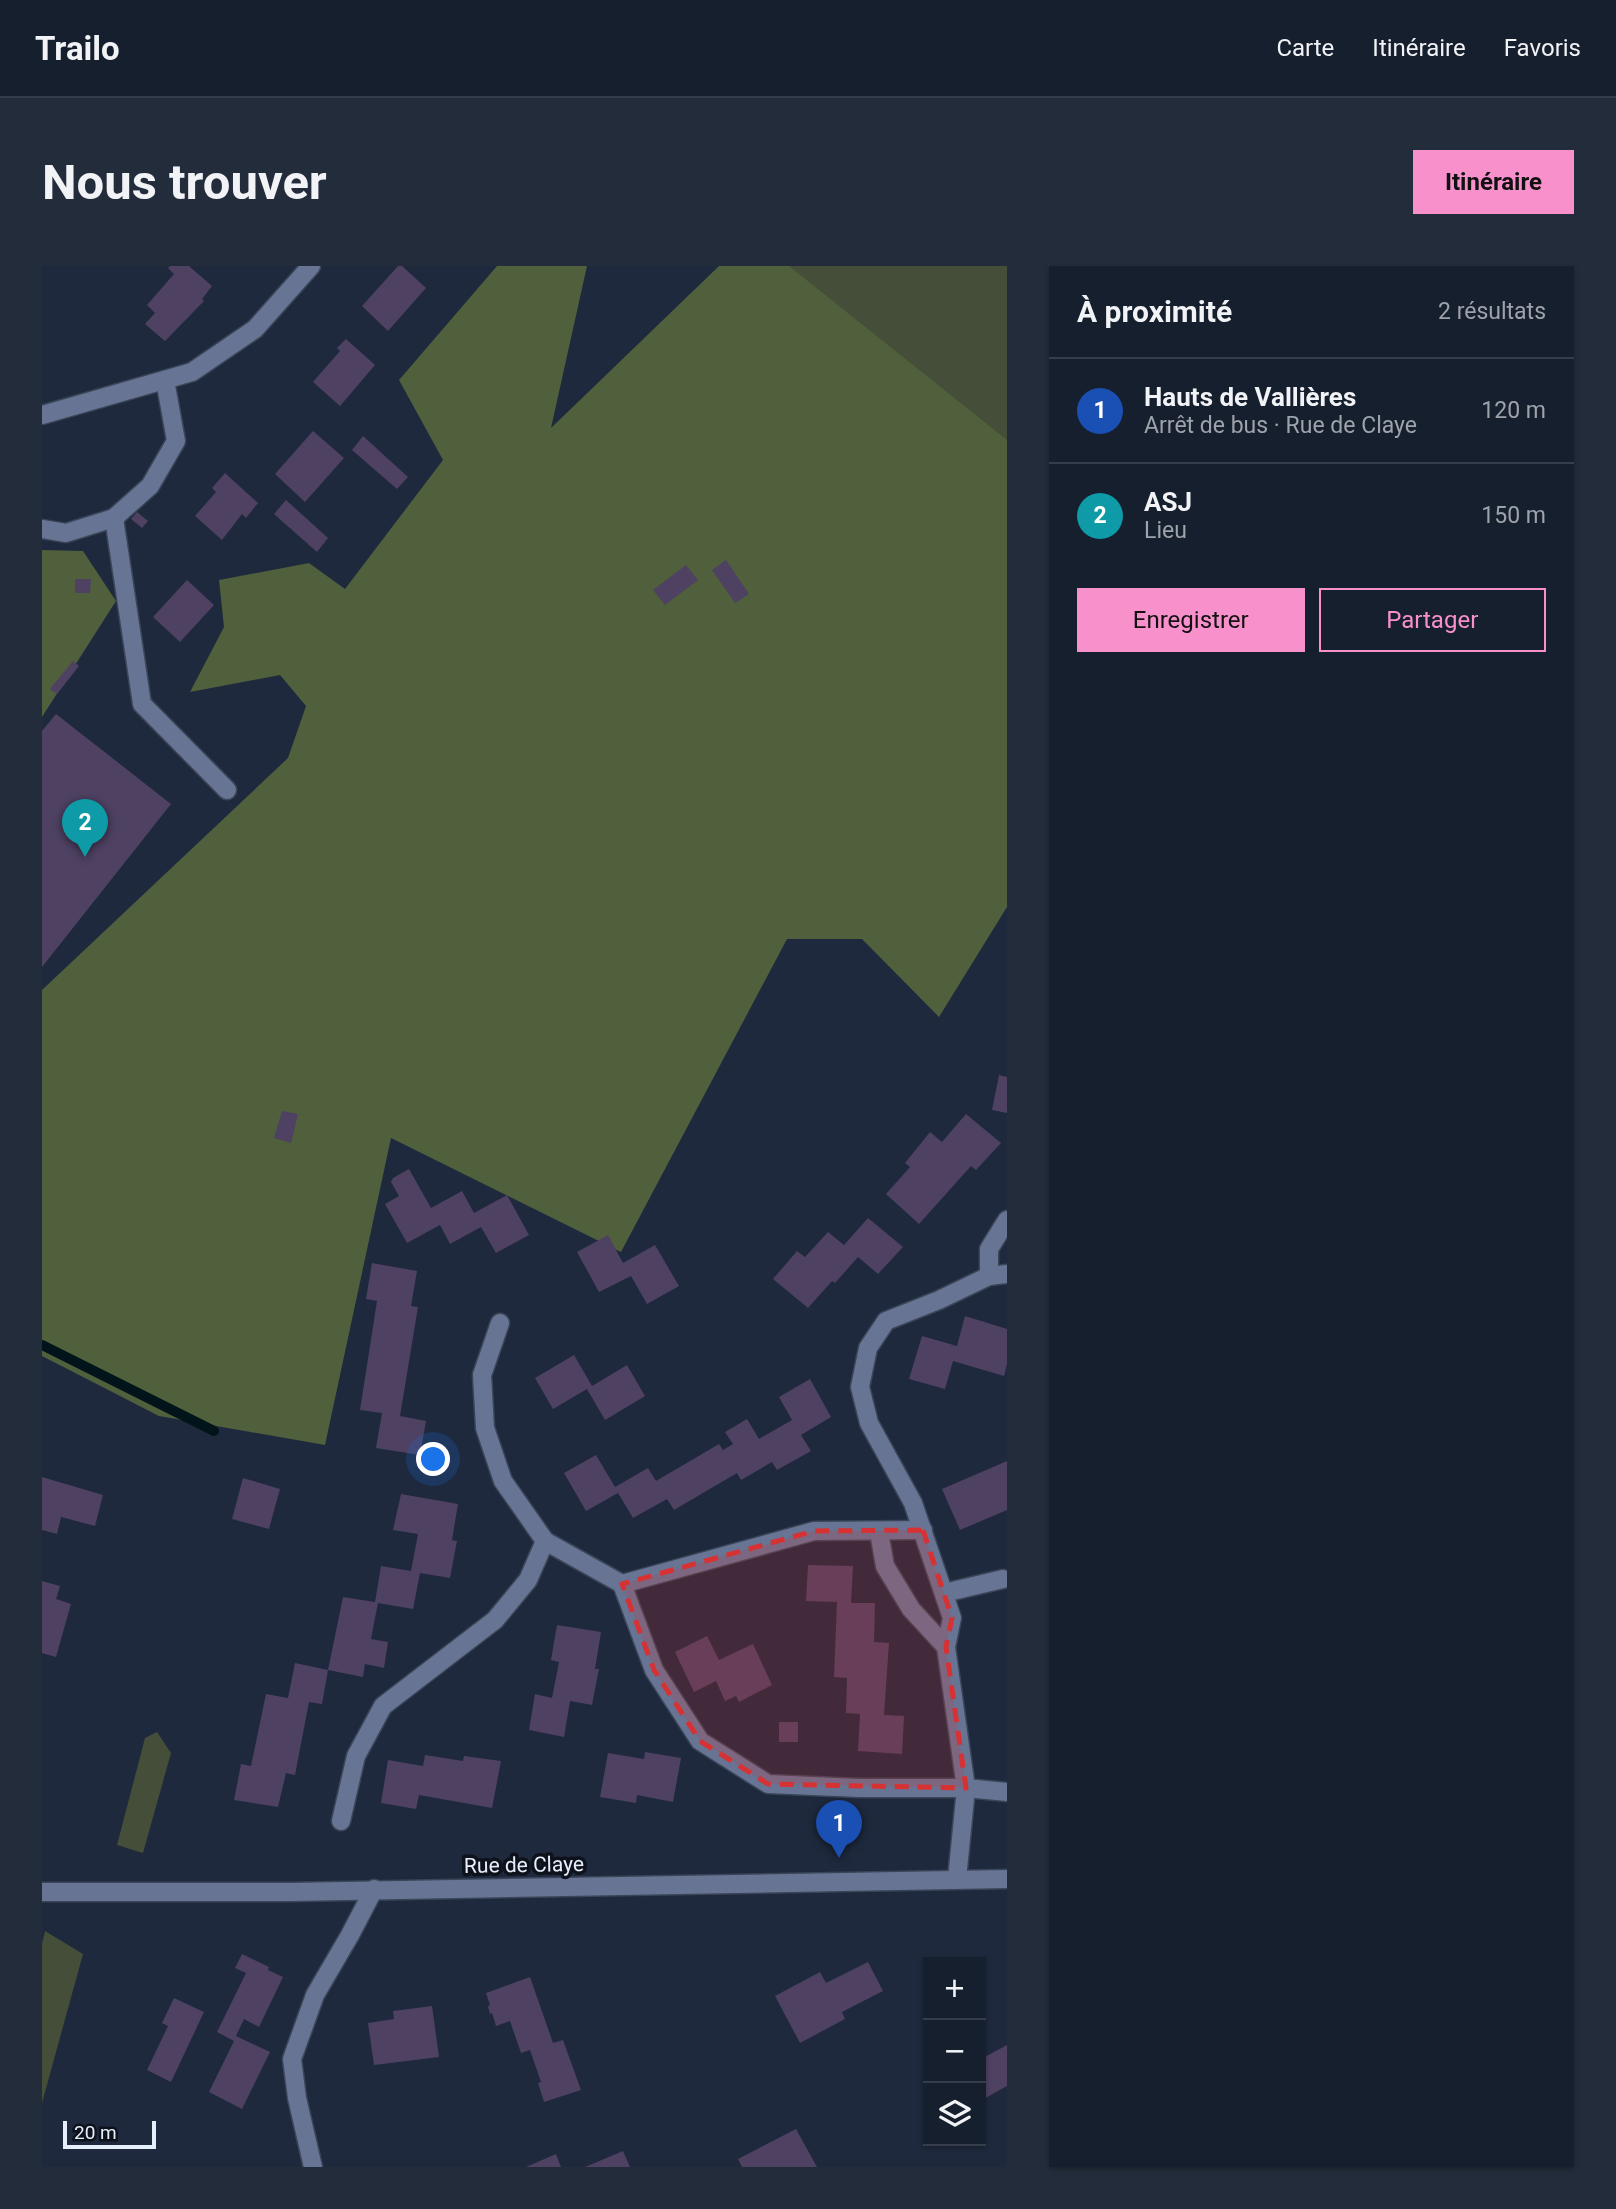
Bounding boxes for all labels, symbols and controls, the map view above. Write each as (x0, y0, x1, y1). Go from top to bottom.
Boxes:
text: Trailo (35, 29, 120, 68)
text: Carte (1276, 34, 1334, 62)
text: Itinéraire (1372, 34, 1466, 62)
text: Favoris (1504, 34, 1581, 62)
button: Itinéraire (1413, 150, 1574, 214)
text: Nous trouver (42, 154, 327, 211)
text: À proximité (1077, 294, 1232, 329)
text: 2 résultats (1438, 298, 1546, 325)
text: Hauts de Vallières (1144, 382, 1356, 412)
text: 1 (1093, 397, 1107, 424)
text: 120 m (1481, 397, 1546, 424)
text: Arrêt de bus · Rue de Claye (1144, 412, 1417, 439)
text: ASJ (1144, 487, 1192, 517)
text: 2 (1093, 502, 1107, 529)
text: 150 m (1481, 502, 1546, 529)
text: Lieu (1144, 517, 1187, 544)
button: Enregistrer (1077, 588, 1305, 652)
button: Partager (1319, 588, 1546, 652)
pin: 2 (62, 799, 108, 857)
your location (416, 1442, 450, 1476)
pin: 1 (816, 1800, 862, 1858)
street label: Rue de Claye (464, 1852, 584, 1878)
map controls (923, 1957, 986, 2146)
button: + (923, 1957, 986, 2020)
button: − (923, 2020, 986, 2083)
button: layers (923, 2083, 986, 2146)
scale bar (63, 2118, 156, 2150)
text: 20 m (74, 2121, 117, 2144)

